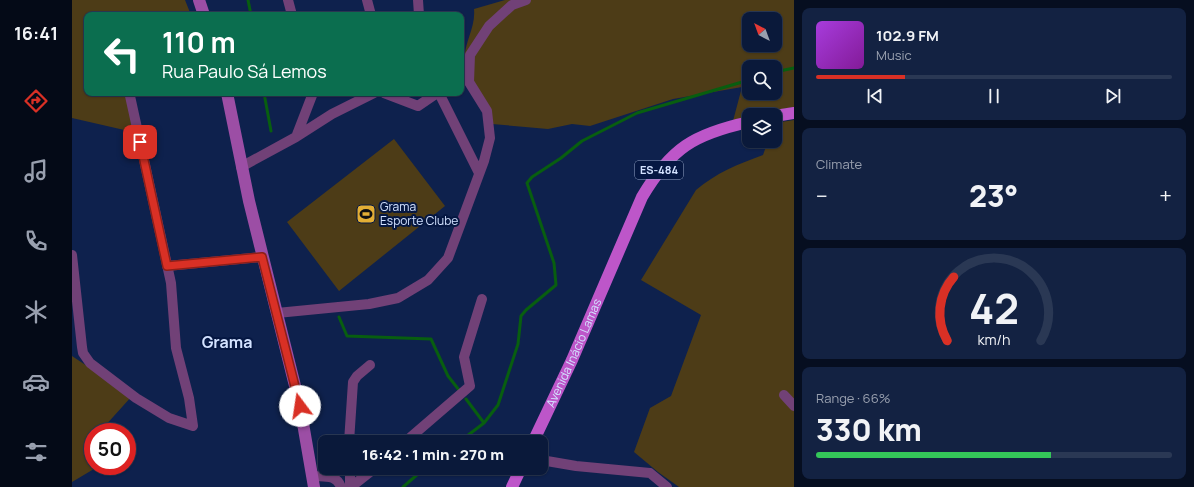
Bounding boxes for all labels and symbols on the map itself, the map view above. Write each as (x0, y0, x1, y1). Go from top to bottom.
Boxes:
north arrow (742, 12, 782, 52)
pin (123, 125, 157, 159)
road number: ES-484 (635, 161, 683, 179)
place label: Grama Esporte Clube (380, 198, 458, 229)
sports icon: Grama Esporte Clube (355, 203, 377, 225)
street label: Avenida Inácio Lamas (542, 296, 605, 410)
district label: Grama (202, 331, 252, 353)
position arrow (279, 385, 321, 427)
speed limit sign: 50 (84, 423, 136, 475)

